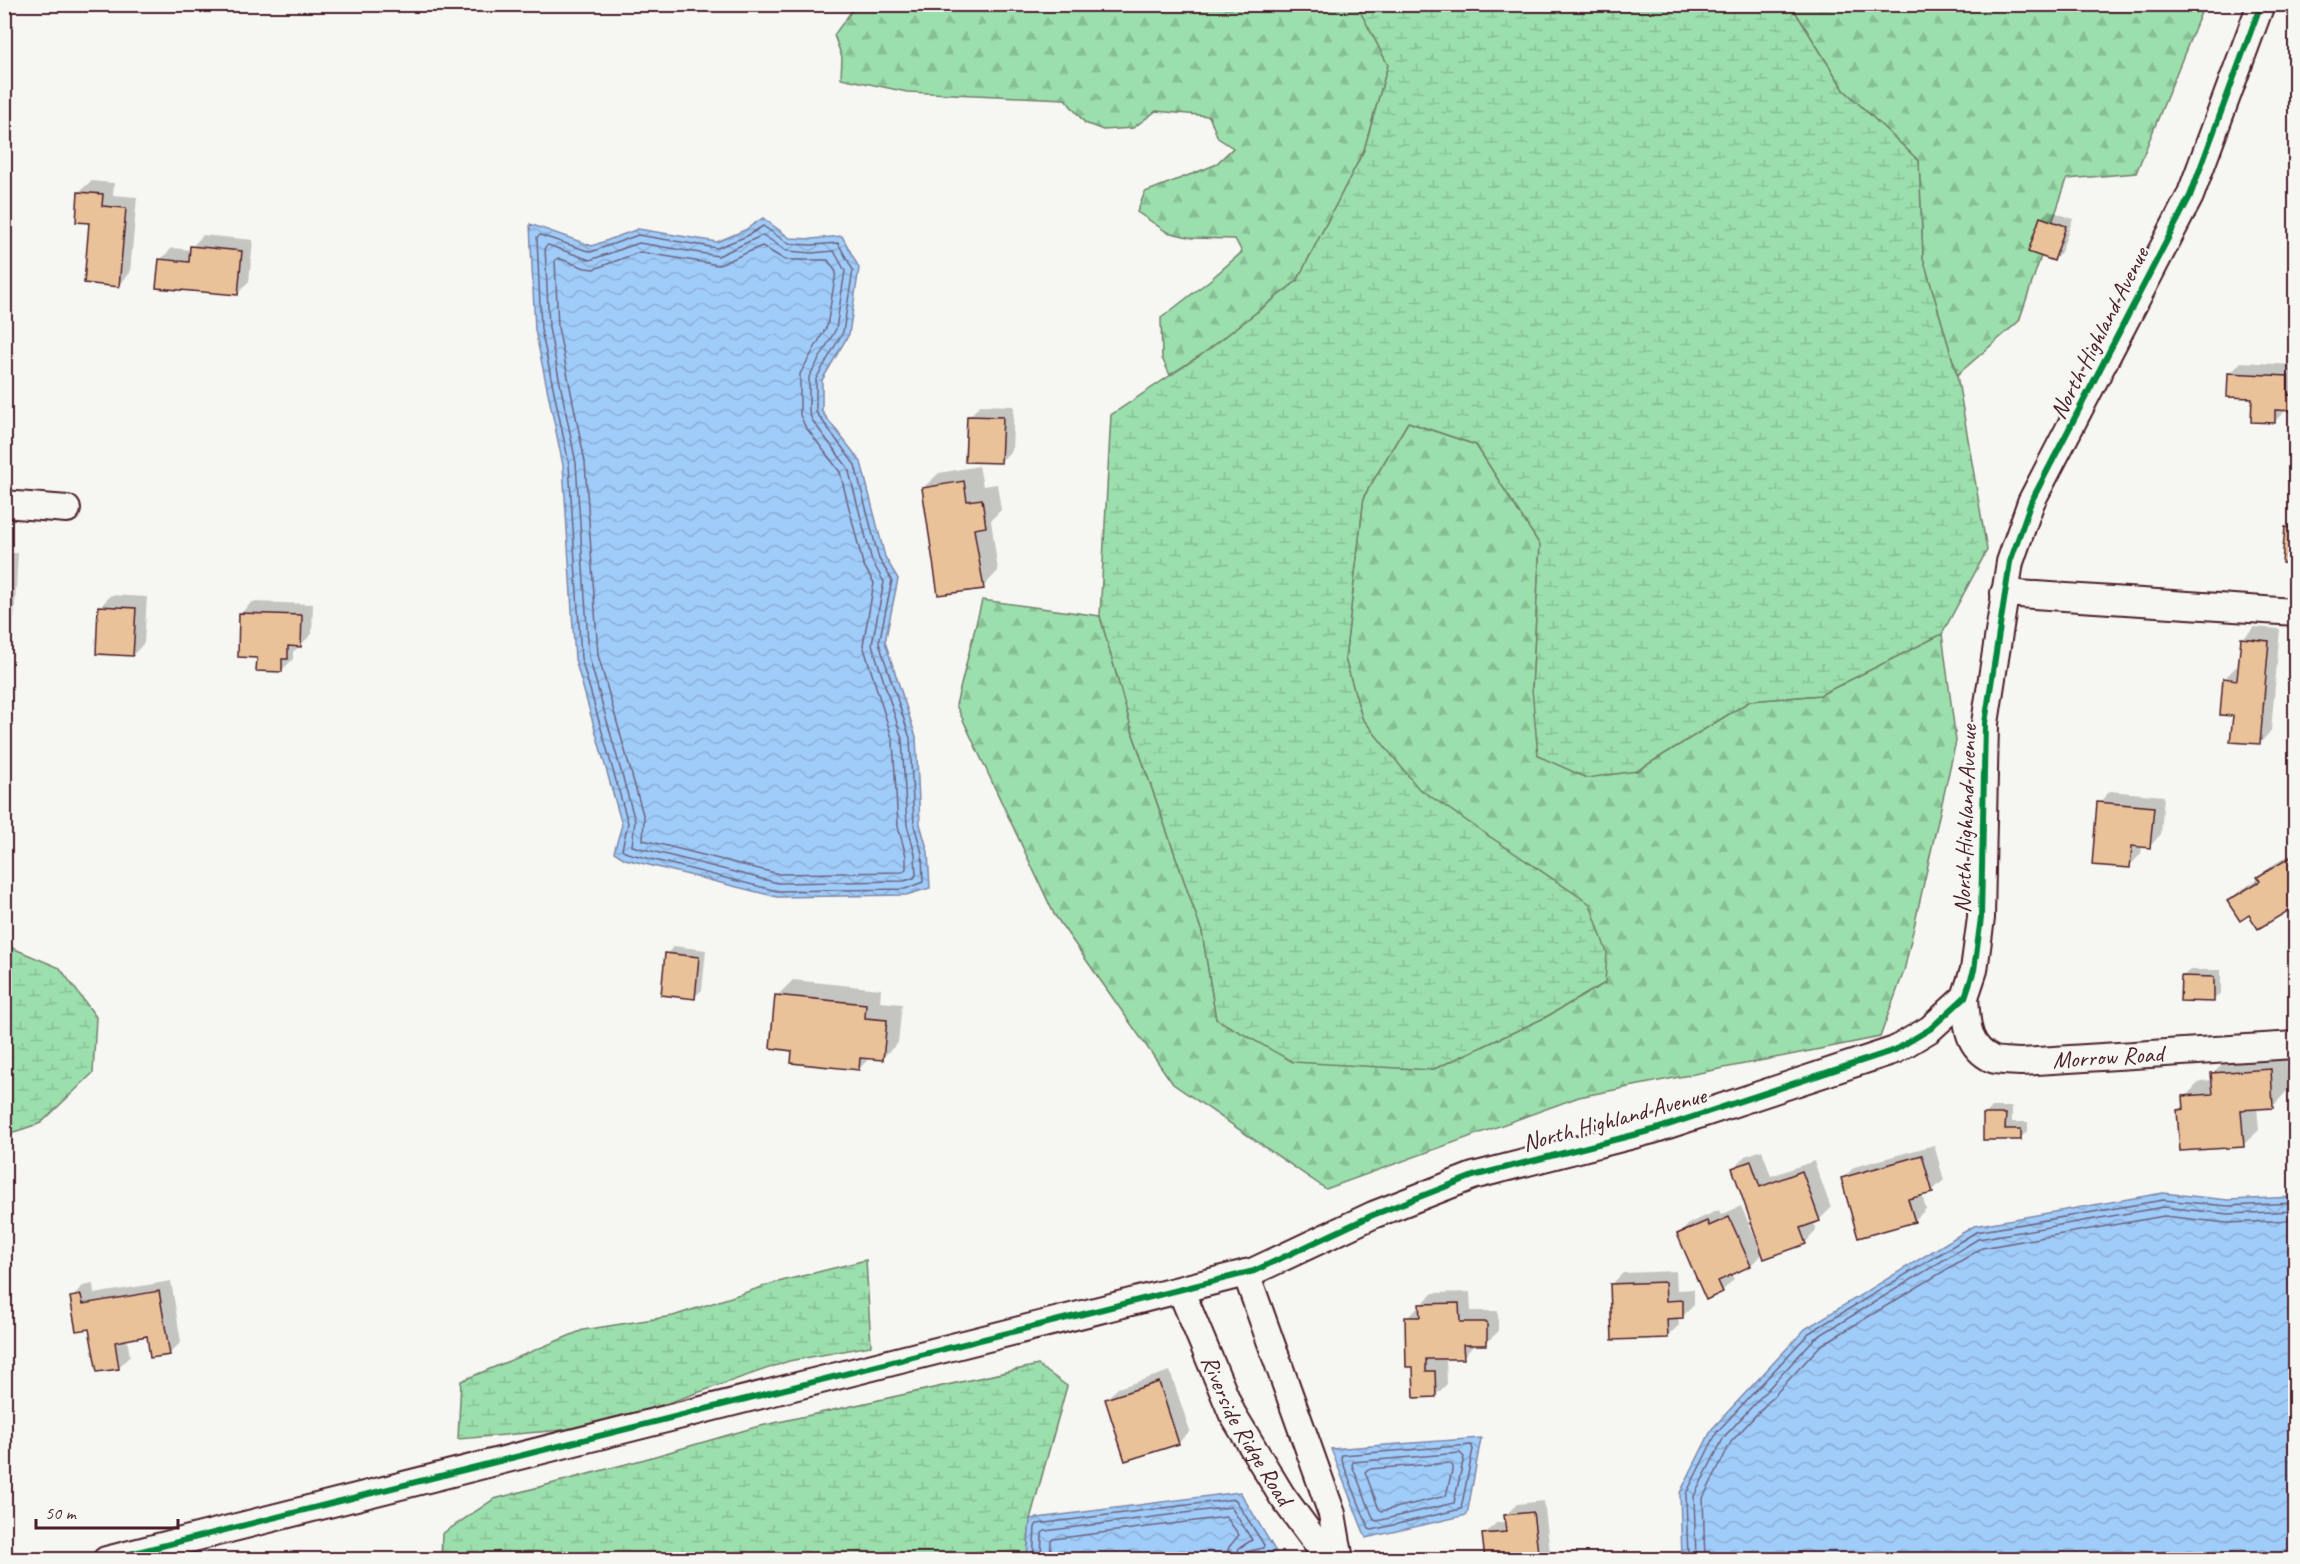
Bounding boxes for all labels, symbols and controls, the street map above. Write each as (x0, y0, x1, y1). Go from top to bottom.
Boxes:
street label: North Highland Avenue (2043, 240, 2156, 424)
street label: North Highland Avenue (1947, 722, 1983, 914)
street label: Morrow Road (2052, 1038, 2168, 1075)
street label: North Highland Avenue (1519, 1080, 1711, 1158)
street label: Riverside Ridge Road (1194, 1351, 1301, 1514)
scale bar (36, 1492, 178, 1530)
text: 50 m (45, 1502, 78, 1524)

